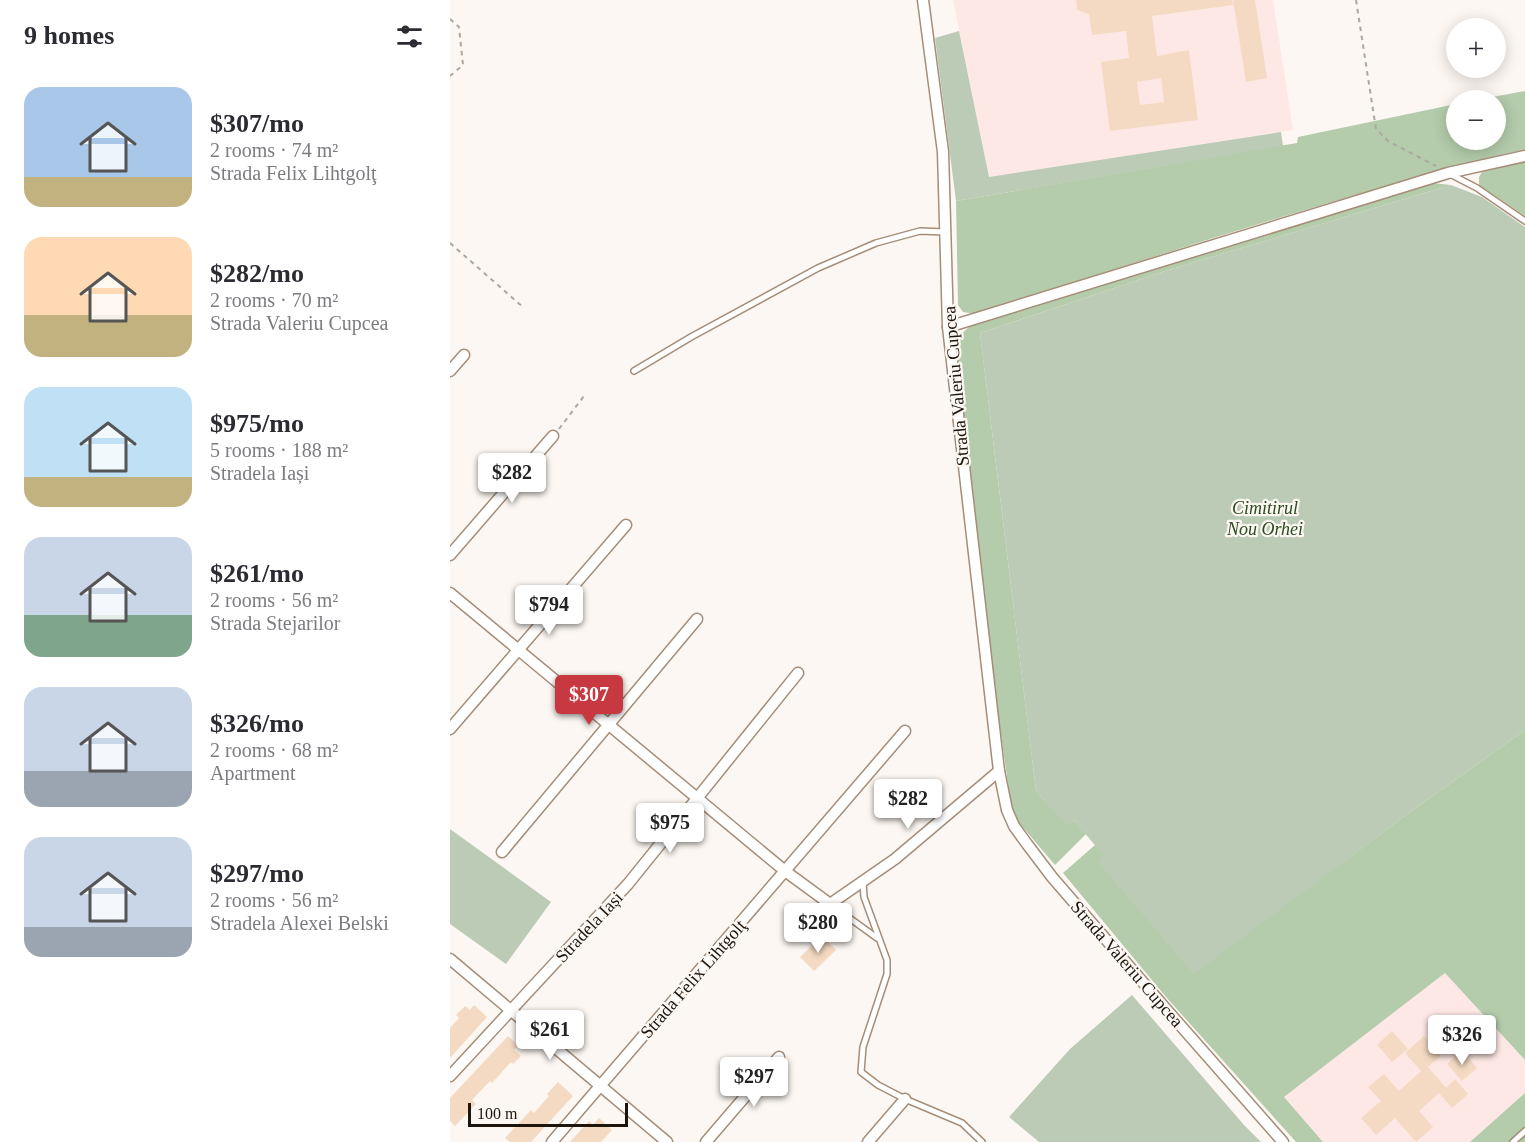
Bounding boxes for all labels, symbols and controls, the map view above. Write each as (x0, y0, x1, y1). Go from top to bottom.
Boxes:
map controls (1446, 18, 1506, 150)
button: + (1446, 18, 1506, 78)
icon: filters (393, 20, 426, 53)
text: 9 homes (24, 21, 114, 50)
button: − (1446, 90, 1506, 150)
text: $307/mo (210, 109, 304, 138)
icon: home (72, 111, 144, 183)
text: 2 rooms · 74 m² (210, 139, 338, 161)
text: Strada Felix Lihtgolţ (210, 162, 377, 184)
text: $282/mo (210, 259, 304, 288)
icon: home (72, 261, 144, 333)
text: 2 rooms · 70 m² (210, 289, 338, 311)
street label: Strada Valeriu Cupcea (939, 305, 973, 467)
text: Strada Valeriu Cupcea (210, 312, 388, 334)
text: $975/mo (210, 409, 304, 438)
icon: home (72, 411, 144, 483)
text: 5 rooms · 188 m² (210, 439, 348, 461)
pin: $282 (476, 453, 548, 504)
text: $282 (492, 461, 532, 483)
text: Stradela Iași (210, 462, 309, 484)
park label: Cimitirul Nou Orhei (1226, 498, 1303, 539)
text: $261/mo (210, 559, 304, 588)
icon: home (72, 561, 144, 633)
pin: $794 (513, 585, 585, 636)
text: 2 rooms · 56 m² (210, 589, 338, 611)
text: $794 (529, 593, 569, 615)
text: Strada Stejarilor (210, 612, 341, 634)
pin: $307 (553, 675, 625, 726)
text: $307 (569, 683, 609, 705)
text: $326/mo (210, 709, 304, 738)
icon: home (72, 711, 144, 783)
text: 2 rooms · 68 m² (210, 739, 338, 761)
text: Apartment (210, 762, 296, 784)
pin: $282 (872, 779, 944, 830)
text: $282 (888, 787, 928, 809)
pin: $975 (634, 803, 706, 854)
text: $975 (650, 811, 690, 833)
text: $297/mo (210, 859, 304, 888)
icon: home (72, 861, 144, 933)
street label: Stradela Iași (551, 887, 627, 967)
text: 2 rooms · 56 m² (210, 889, 338, 911)
street label: Strada Valeriu Cupcea (1067, 897, 1187, 1031)
pin: $280 (782, 903, 854, 954)
text: $280 (798, 911, 838, 933)
text: Stradela Alexei Belski (210, 912, 389, 934)
street label: Strada Felix Lihtgolţ (636, 916, 750, 1042)
pin: $261 (514, 1010, 586, 1061)
pin: $326 (1426, 1015, 1498, 1066)
text: $261 (530, 1018, 570, 1040)
text: $326 (1442, 1023, 1482, 1045)
pin: $297 (718, 1057, 790, 1108)
text: $297 (734, 1065, 774, 1087)
scale bar (468, 1100, 628, 1128)
text: 100 m (477, 1105, 517, 1122)

